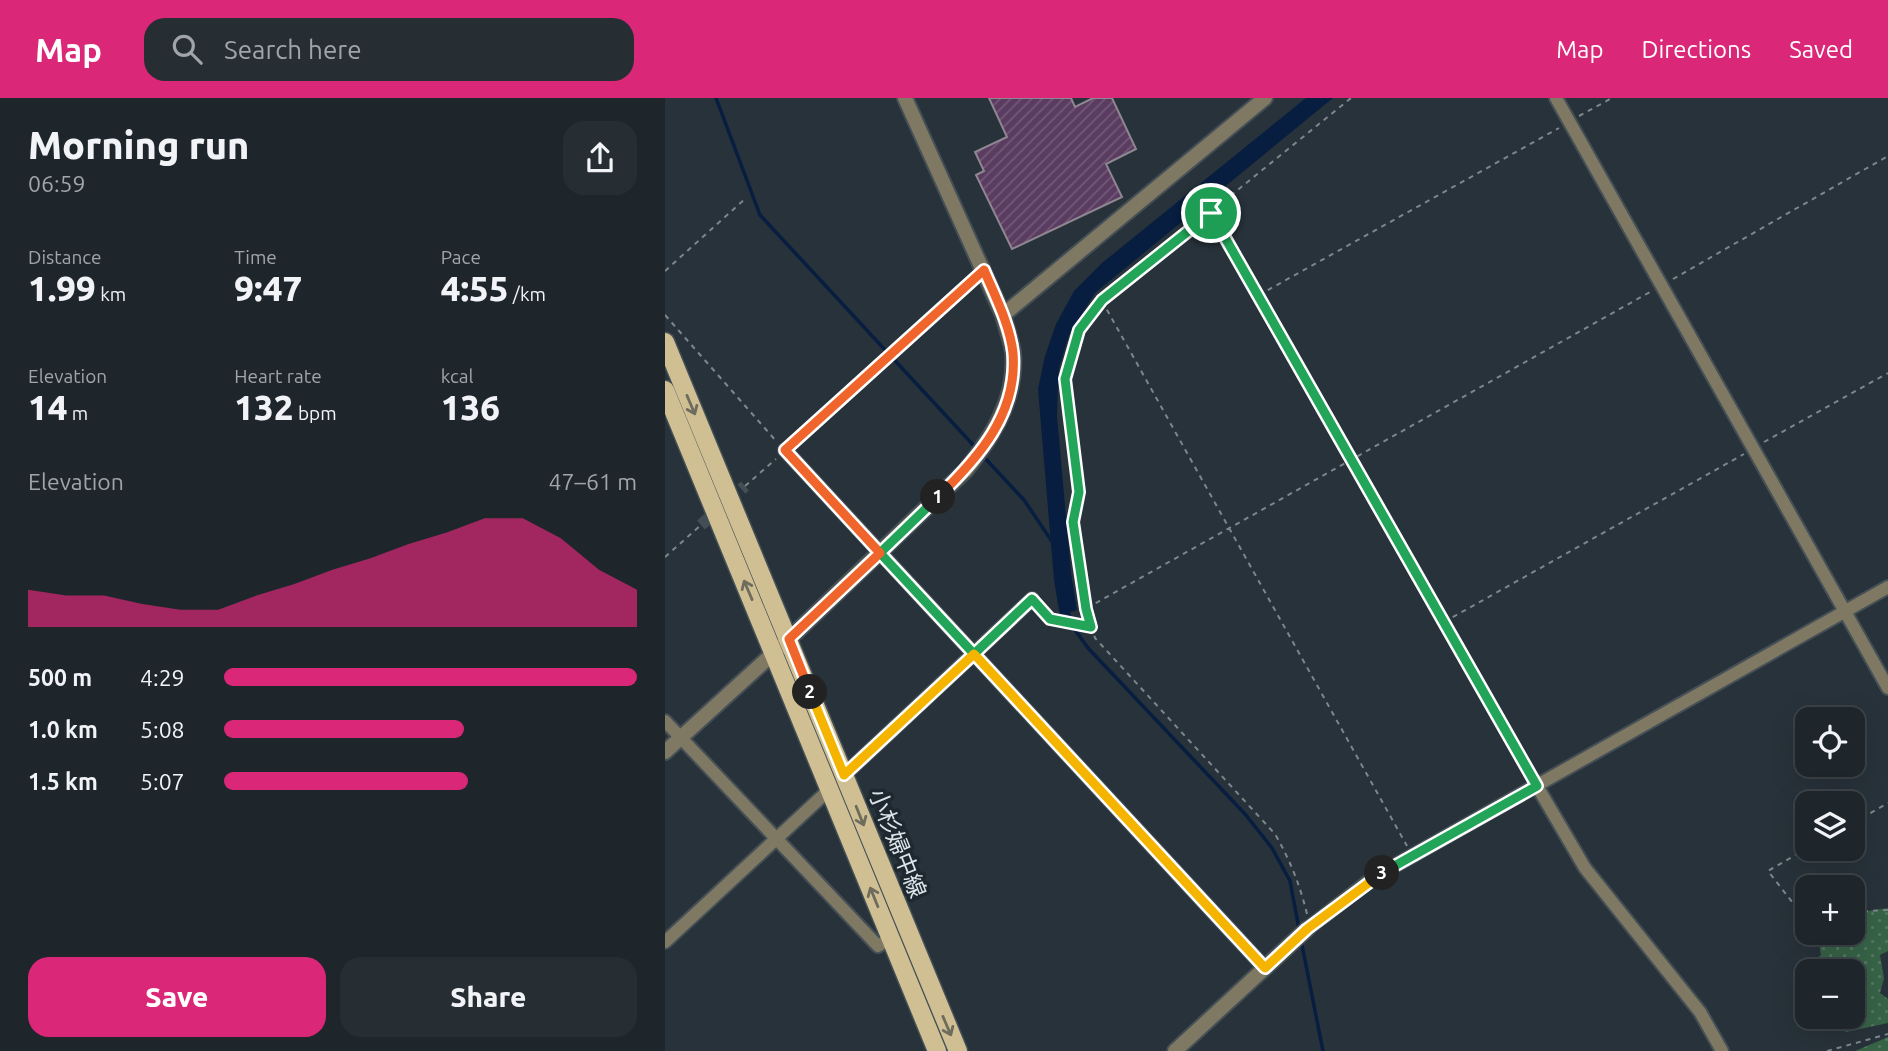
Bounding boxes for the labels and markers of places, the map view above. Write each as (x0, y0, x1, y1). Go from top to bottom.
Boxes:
pin (1181, 183, 1241, 243)
pin: 1 (921, 480, 955, 514)
pin: 2 (793, 674, 827, 710)
pin: 3 (1365, 856, 1399, 890)

